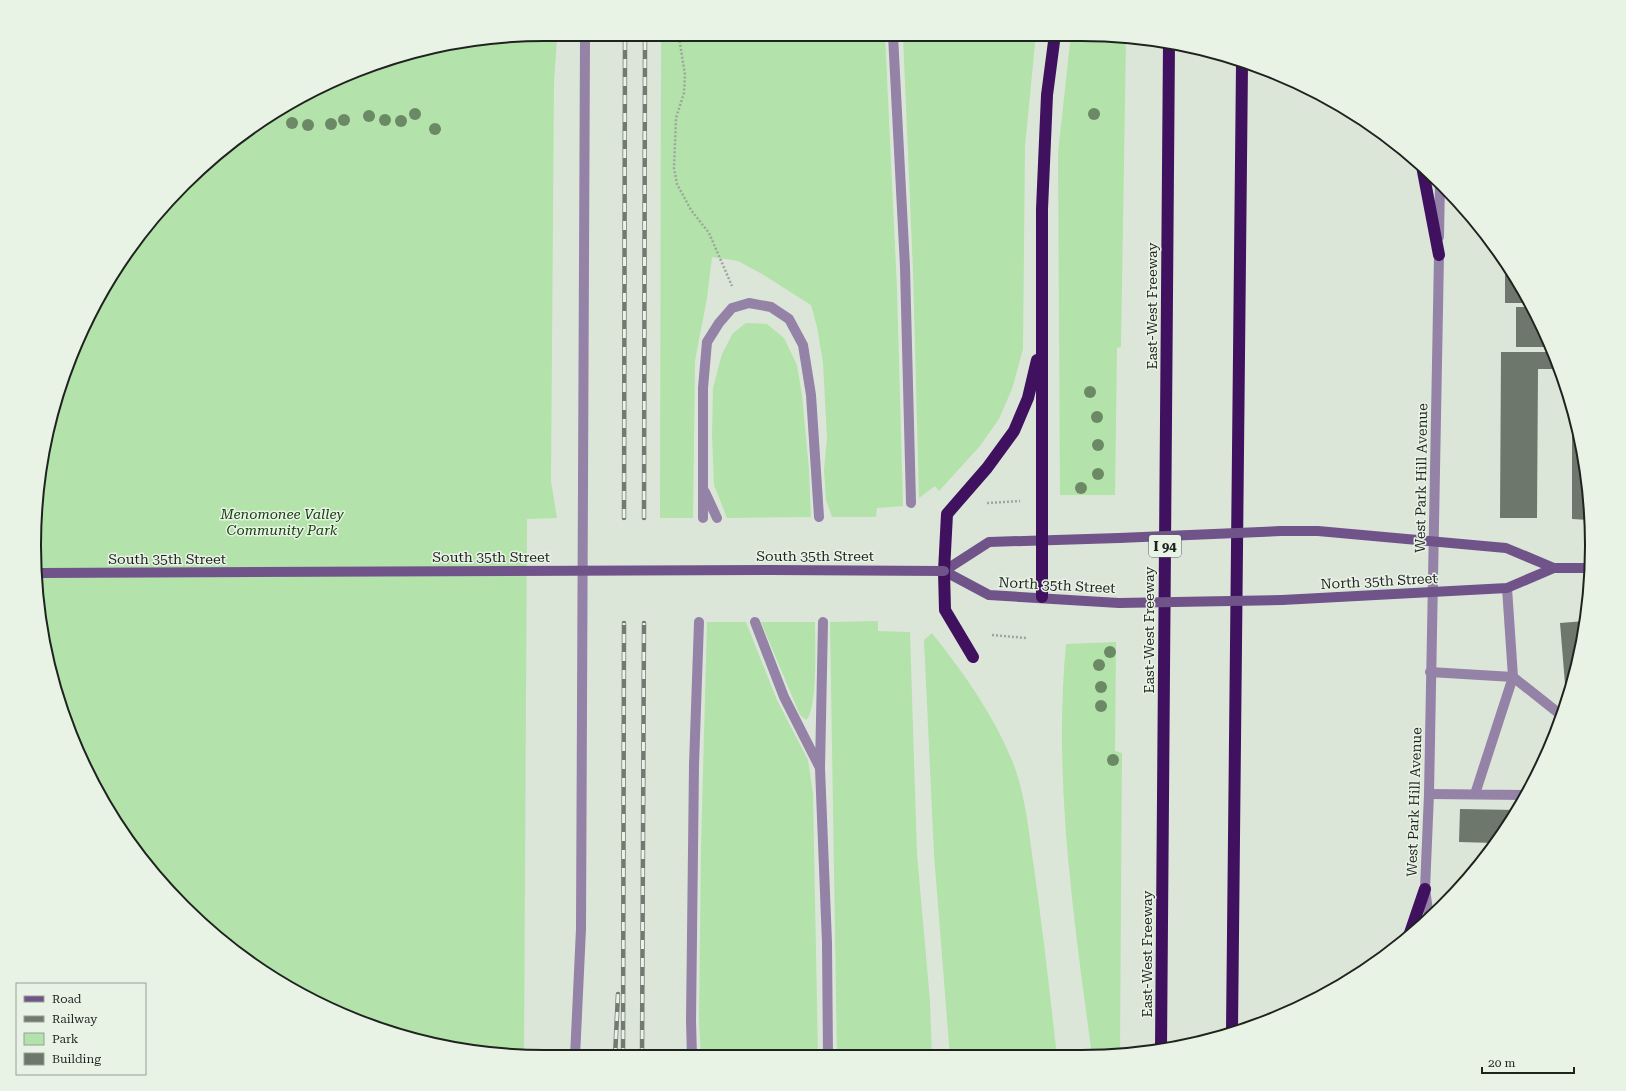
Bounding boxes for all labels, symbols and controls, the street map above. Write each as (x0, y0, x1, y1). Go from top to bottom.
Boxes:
street label: East-West Freeway (1144, 242, 1160, 370)
street label: West Park Hill Avenue (1412, 403, 1430, 553)
park label: Menomonee Valley Community Park (219, 506, 344, 538)
road number: I 94 (1149, 535, 1181, 557)
street label: South 35th Street (756, 548, 874, 564)
street label: South 35th Street (432, 549, 550, 565)
street label: South 35th Street (108, 551, 226, 567)
street label: East-West Freeway (1141, 566, 1157, 694)
street label: North 35th Street (1320, 570, 1438, 592)
street label: North 35th Street (998, 574, 1116, 596)
street label: West Park Hill Avenue (1403, 727, 1425, 877)
street label: East-West Freeway (1139, 890, 1155, 1018)
legend (16, 983, 146, 1075)
text: Road (52, 992, 82, 1006)
text: Railway (52, 1012, 98, 1026)
text: Park (52, 1032, 79, 1046)
scale bar (1482, 1049, 1574, 1075)
text: Building (52, 1052, 101, 1066)
text: 20 m (1488, 1056, 1515, 1070)

